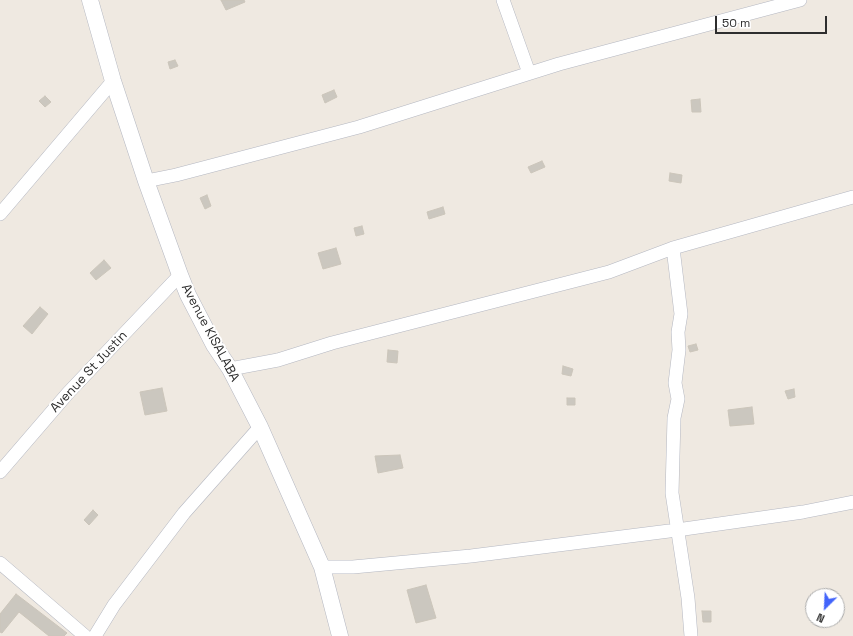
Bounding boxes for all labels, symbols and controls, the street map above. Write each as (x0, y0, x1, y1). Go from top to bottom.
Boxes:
scale bar (717, 8, 829, 34)
text: 50 m (722, 15, 750, 31)
street label: Avenue KISALABA (178, 281, 242, 385)
street label: Avenue St Justin (47, 328, 131, 416)
north arrow (805, 588, 845, 628)
text: N (814, 610, 827, 626)

